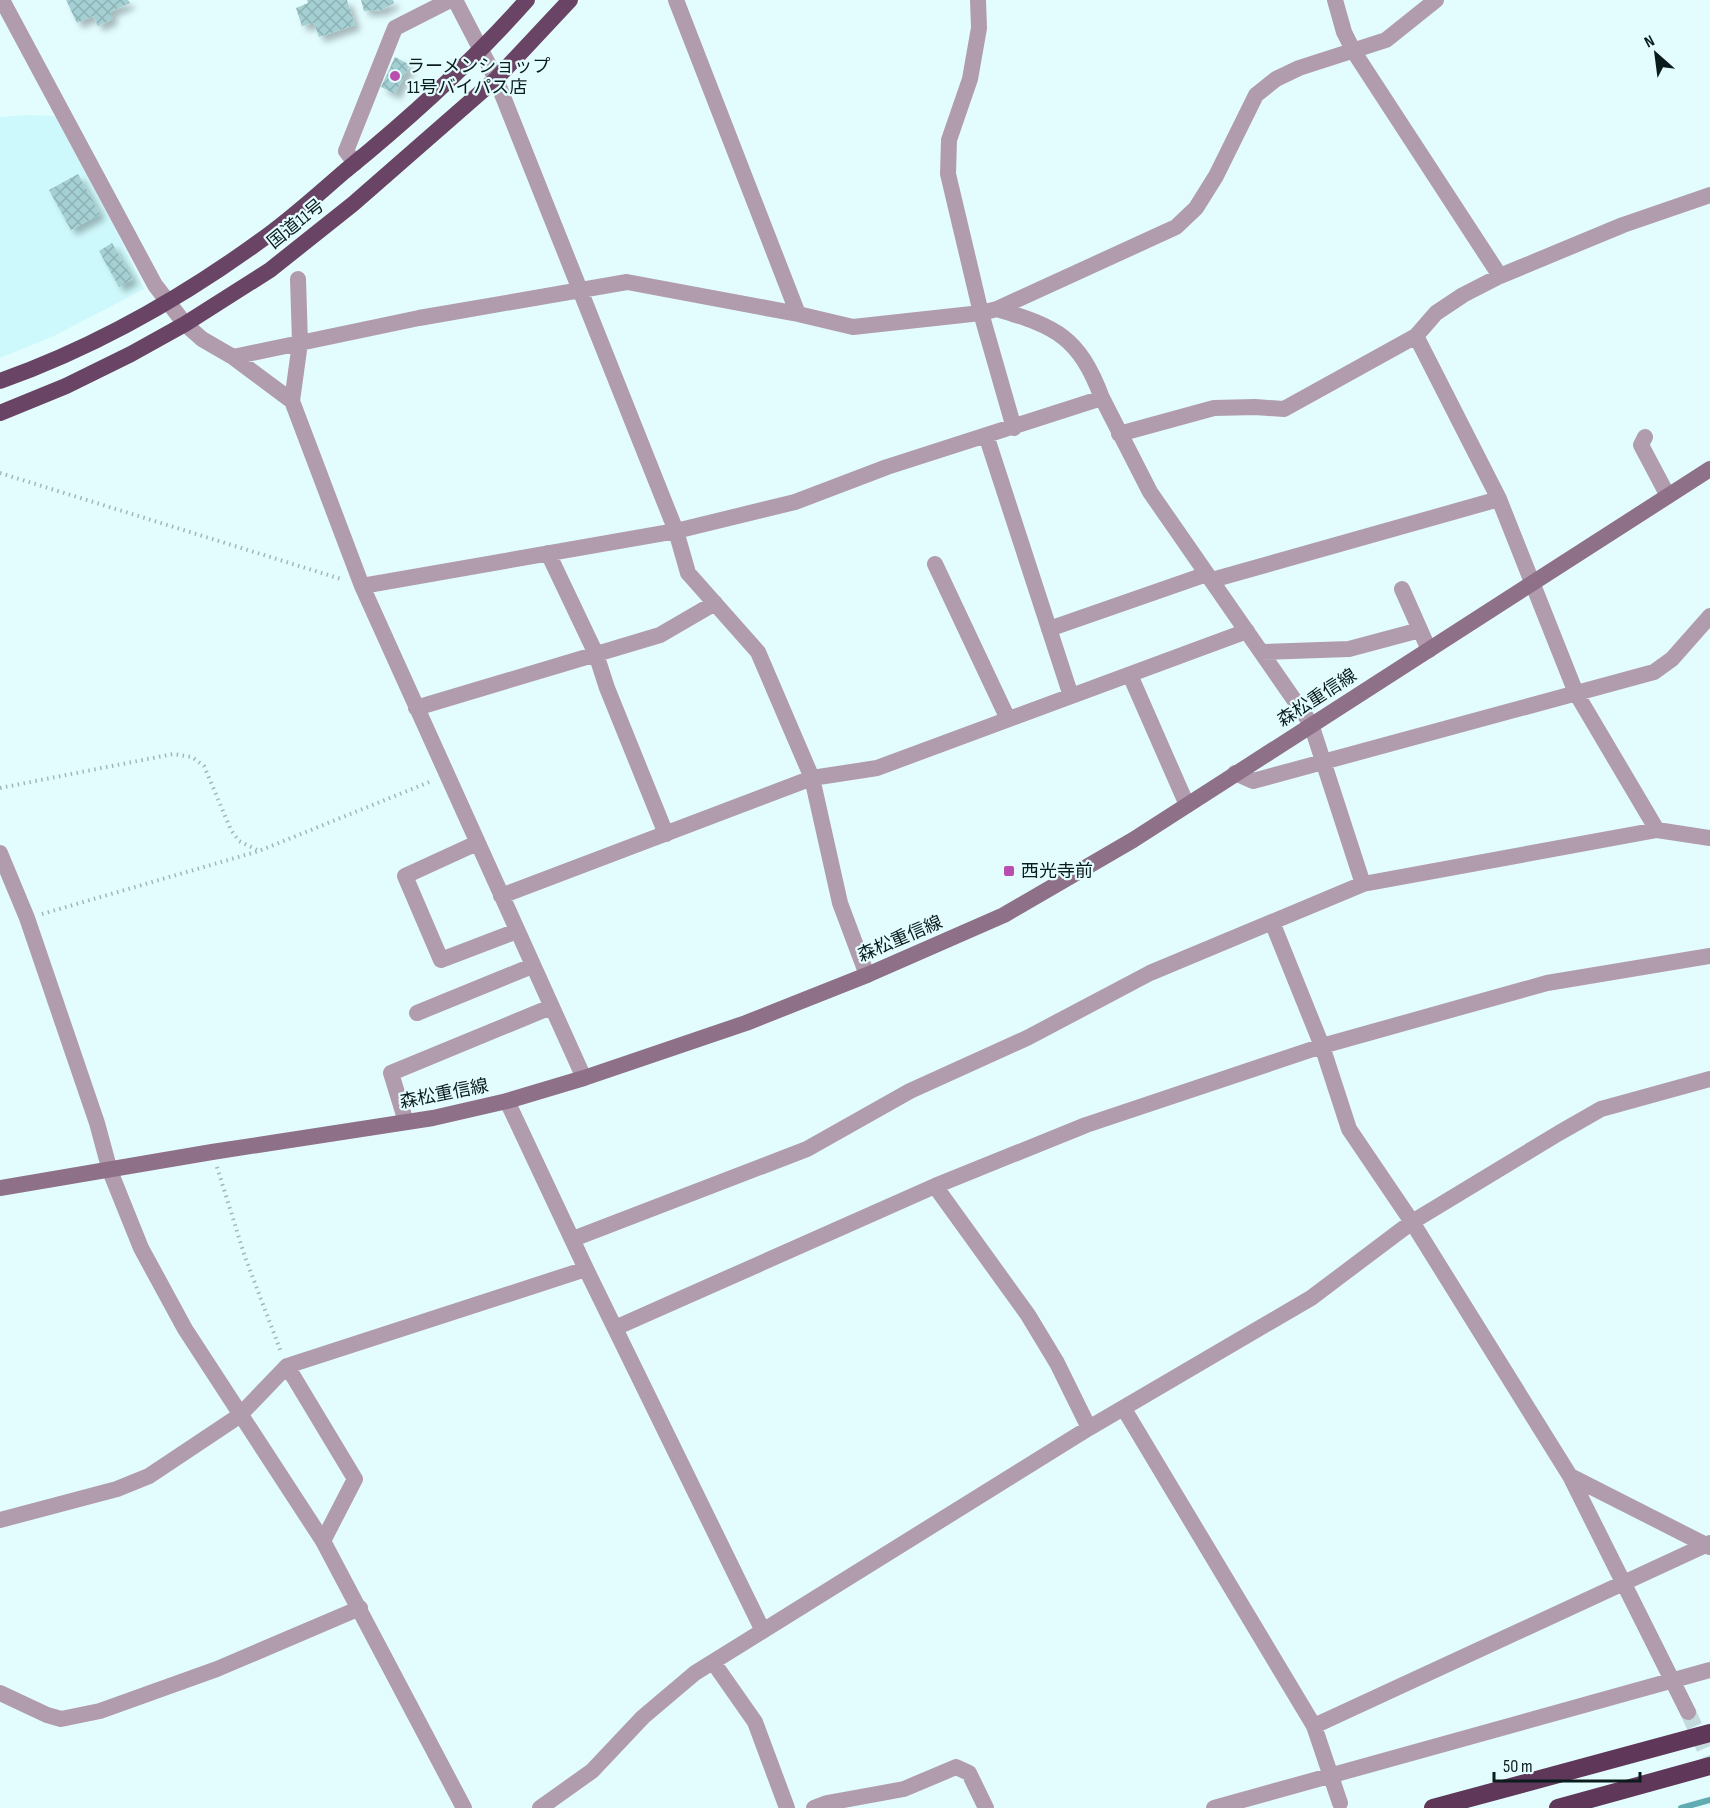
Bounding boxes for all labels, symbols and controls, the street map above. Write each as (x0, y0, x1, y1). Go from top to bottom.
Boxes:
north arrow (1626, 24, 1686, 84)
text: N (1641, 32, 1658, 52)
place label: ラーメンショップ 11号バイパス店 (407, 56, 550, 98)
marker: ラーメンショップ 11号バイパス店 (388, 69, 402, 83)
street label: 国道11号 (264, 195, 328, 253)
street label: 森松重信線 (1274, 665, 1360, 731)
place label: 西光寺前 (1021, 861, 1093, 882)
marker: 西光寺前 (1002, 864, 1016, 878)
street label: 森松重信線 (854, 912, 946, 966)
street label: 森松重信線 (398, 1075, 490, 1113)
scale bar (1494, 1745, 1640, 1783)
text: 50 m (1503, 1756, 1533, 1777)

